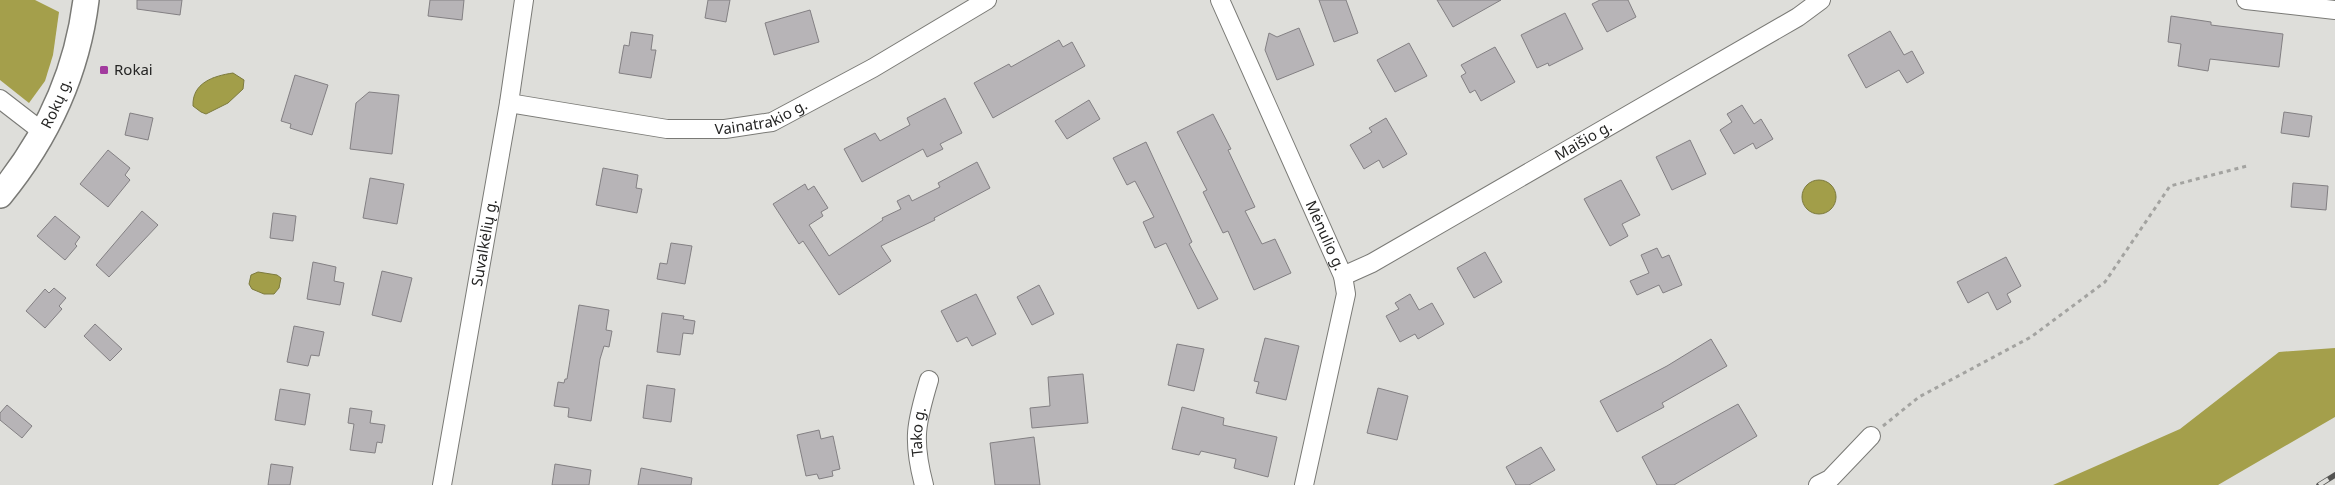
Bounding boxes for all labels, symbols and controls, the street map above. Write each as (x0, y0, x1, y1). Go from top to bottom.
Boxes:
place label: Rokai (114, 59, 153, 79)
marker: Rokai (98, 64, 110, 76)
street label: Rokų g. (36, 75, 75, 132)
street label: Vainatrakio g. (715, 94, 810, 138)
street label: Maišio g. (1551, 116, 1615, 164)
street label: Suvalkėlių g. (466, 197, 501, 288)
street label: Mėnulio g. (1302, 197, 1350, 273)
street label: Tako g. (906, 405, 930, 458)

